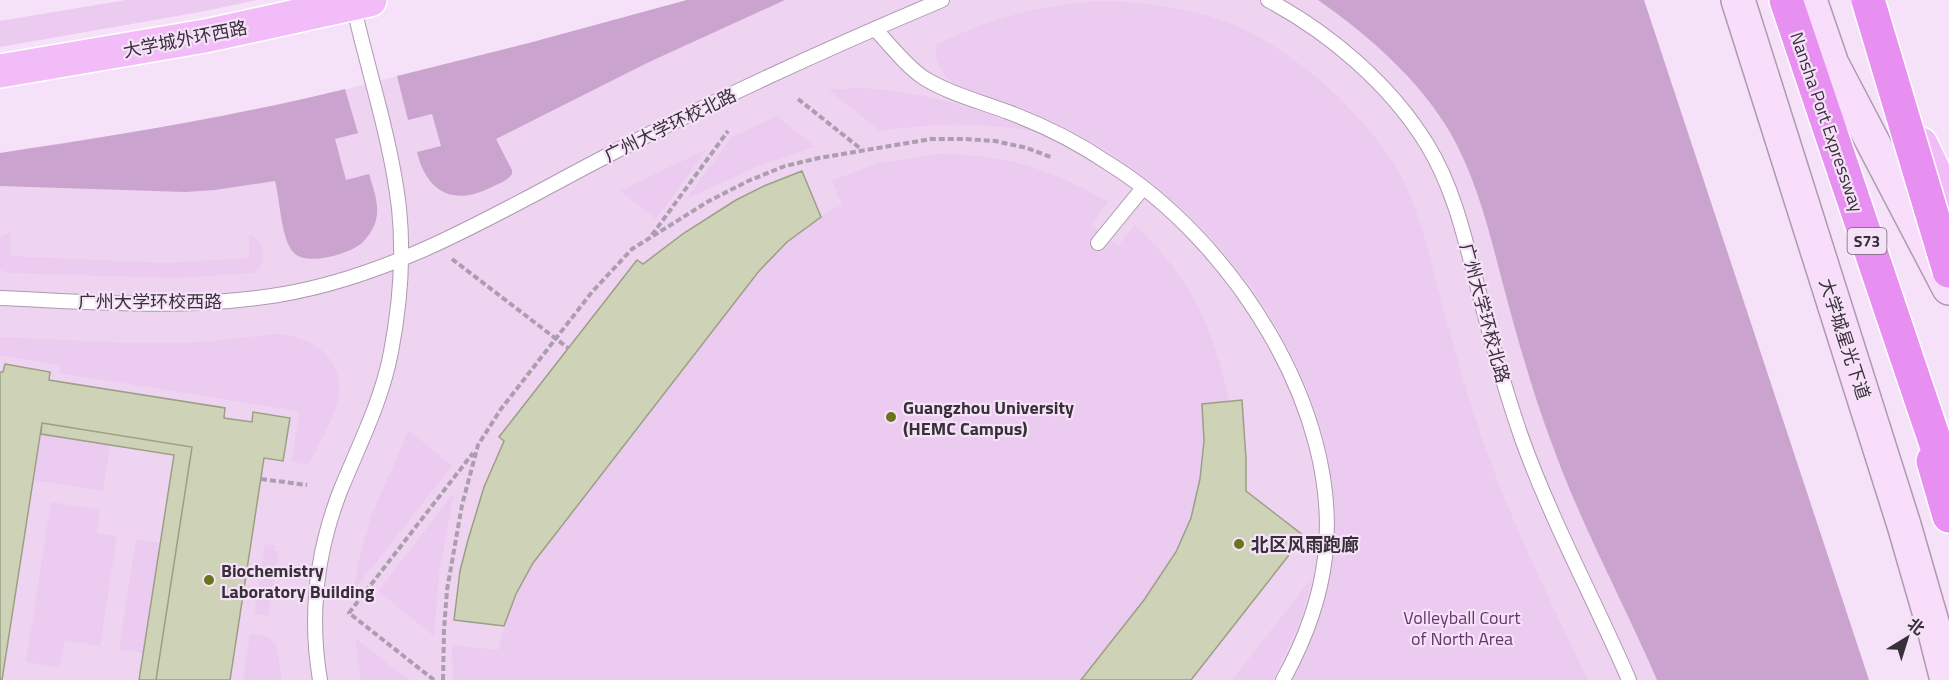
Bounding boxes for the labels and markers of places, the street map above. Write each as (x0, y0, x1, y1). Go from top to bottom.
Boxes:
place label: Guangzhou University (HEMC Campus) (903, 394, 1074, 442)
marker: Guangzhou University (HEMC Campus) (884, 410, 898, 424)
place label: 北区风雨跑廊 (1251, 531, 1359, 558)
marker: 北区风雨跑廊 (1232, 537, 1246, 551)
place label: Biochemistry Laboratory Building (221, 557, 375, 605)
marker: Biochemistry Laboratory Building (202, 573, 216, 587)

